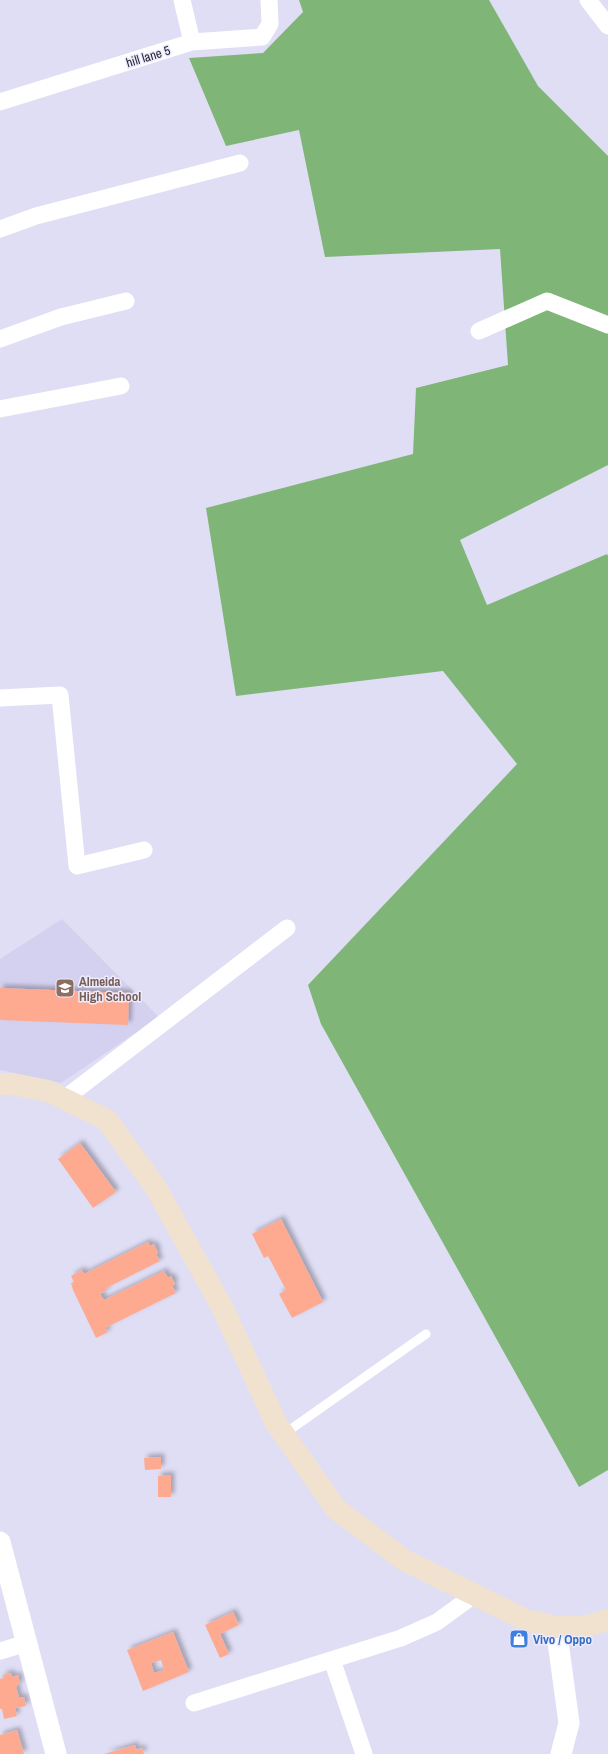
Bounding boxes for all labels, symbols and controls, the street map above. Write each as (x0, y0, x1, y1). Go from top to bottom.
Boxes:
street label: hill lane 5 (124, 42, 173, 71)
place label: Almeida High School (79, 973, 141, 1005)
school or university icon: Almeida High School (54, 977, 76, 999)
shop icon: Vivo / Oppo (508, 1628, 530, 1650)
place label: Vivo / Oppo (533, 1631, 592, 1648)

